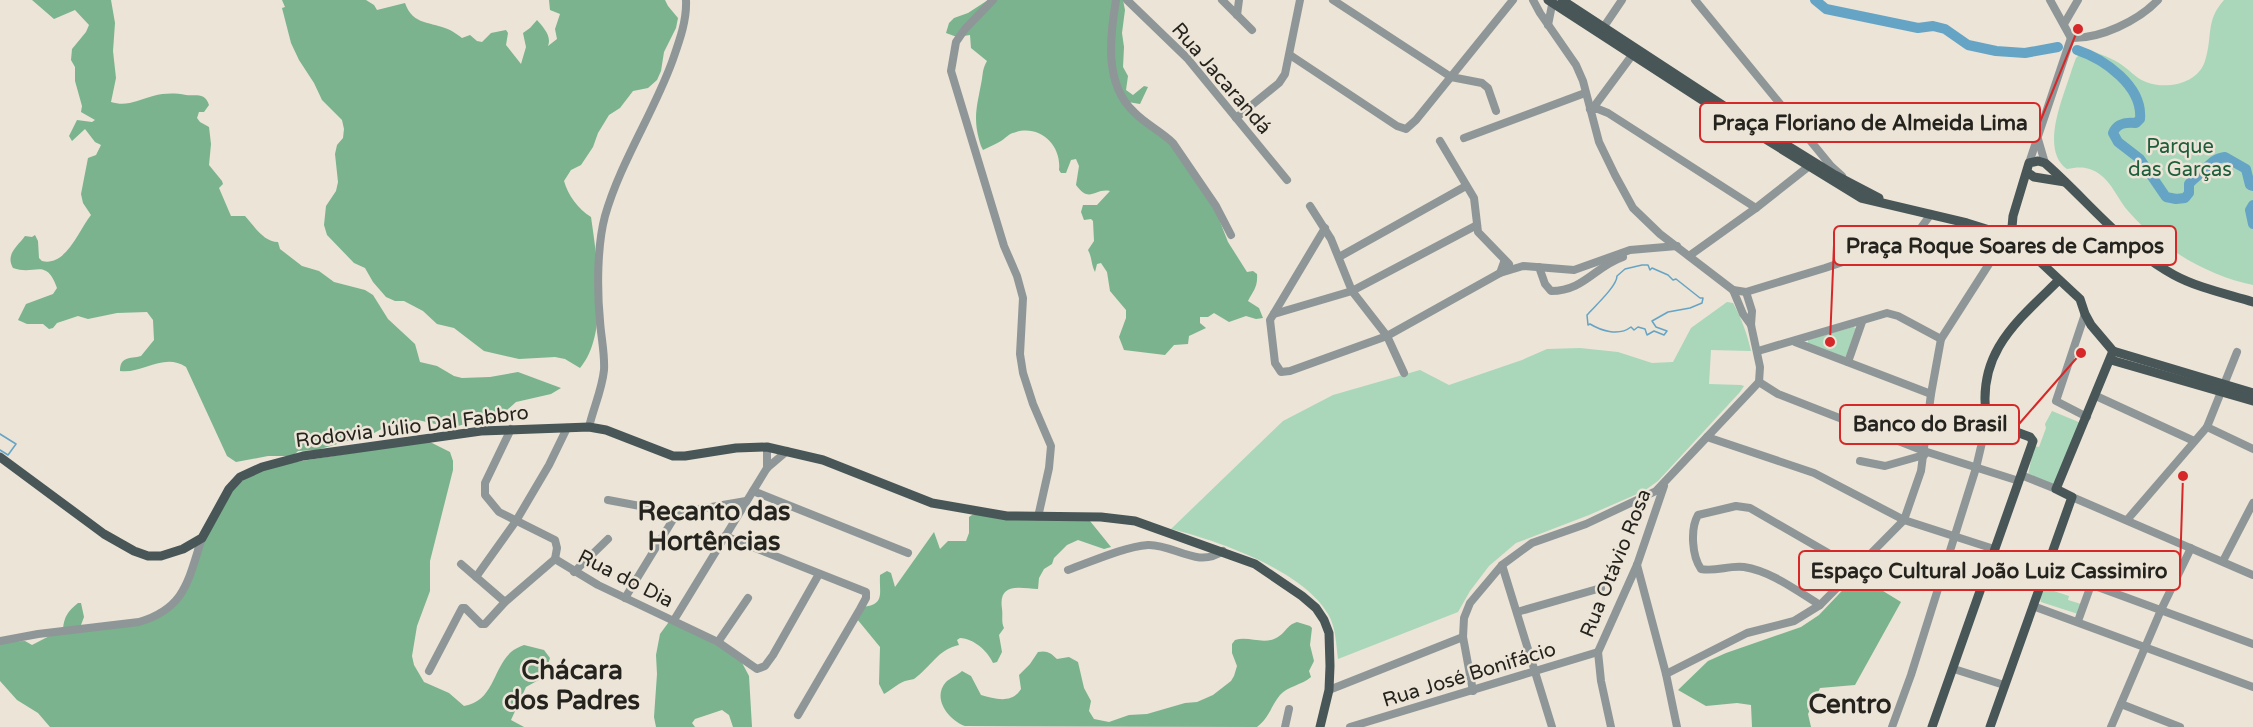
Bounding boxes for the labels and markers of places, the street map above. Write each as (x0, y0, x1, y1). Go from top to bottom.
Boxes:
callout: Praça Floriano de Almeida Lima (1700, 103, 2040, 142)
callout: Praça Roque Soares de Campos (1834, 226, 2176, 265)
callout: Banco do Brasil (1840, 405, 2019, 444)
callout: Espaço Cultural João Luiz Cassimiro (1799, 551, 2180, 590)

